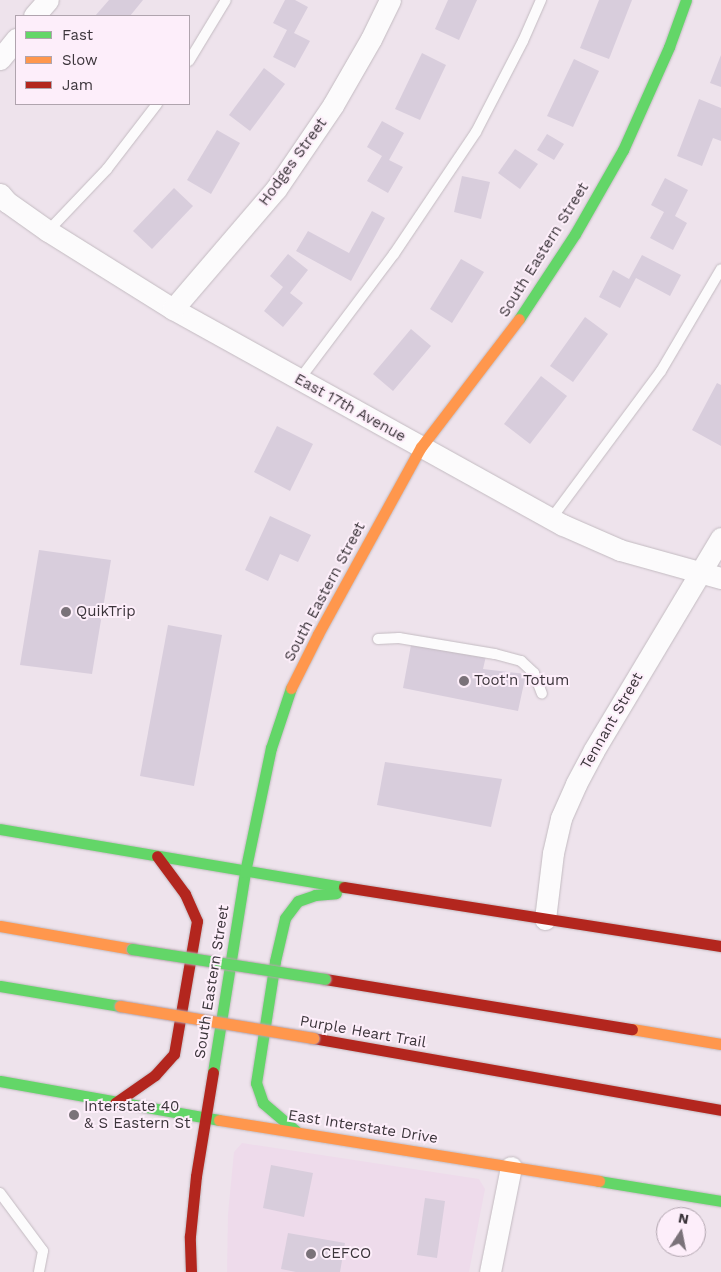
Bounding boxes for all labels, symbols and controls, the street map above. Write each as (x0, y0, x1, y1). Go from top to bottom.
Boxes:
legend (15, 15, 190, 105)
text: Fast (62, 26, 93, 44)
text: Slow (62, 51, 98, 69)
text: Jam (62, 76, 93, 94)
street label: Hodges Street (255, 115, 331, 209)
street label: South Eastern Street (495, 179, 593, 321)
street label: East 17th Avenue (291, 370, 409, 446)
street label: South Eastern Street (281, 519, 369, 665)
place label: QuikTrip (76, 603, 136, 621)
marker: QuikTrip (60, 606, 72, 618)
street label: Tennant Street (577, 669, 647, 773)
place label: Toot'n Totum (474, 672, 570, 690)
marker: Toot'n Totum (458, 675, 470, 687)
street label: South Eastern Street (191, 904, 233, 1060)
street label: Purple Heart Trail (298, 1012, 428, 1052)
place label: Interstate 40 & S Eastern St (84, 1097, 191, 1132)
street label: East Interstate Drive (287, 1106, 439, 1148)
marker: Interstate 40 & S Eastern St (68, 1109, 80, 1121)
north arrow (656, 1207, 706, 1257)
text: N (677, 1209, 690, 1227)
place label: CEFCO (321, 1245, 371, 1263)
marker: CEFCO (305, 1248, 317, 1260)

